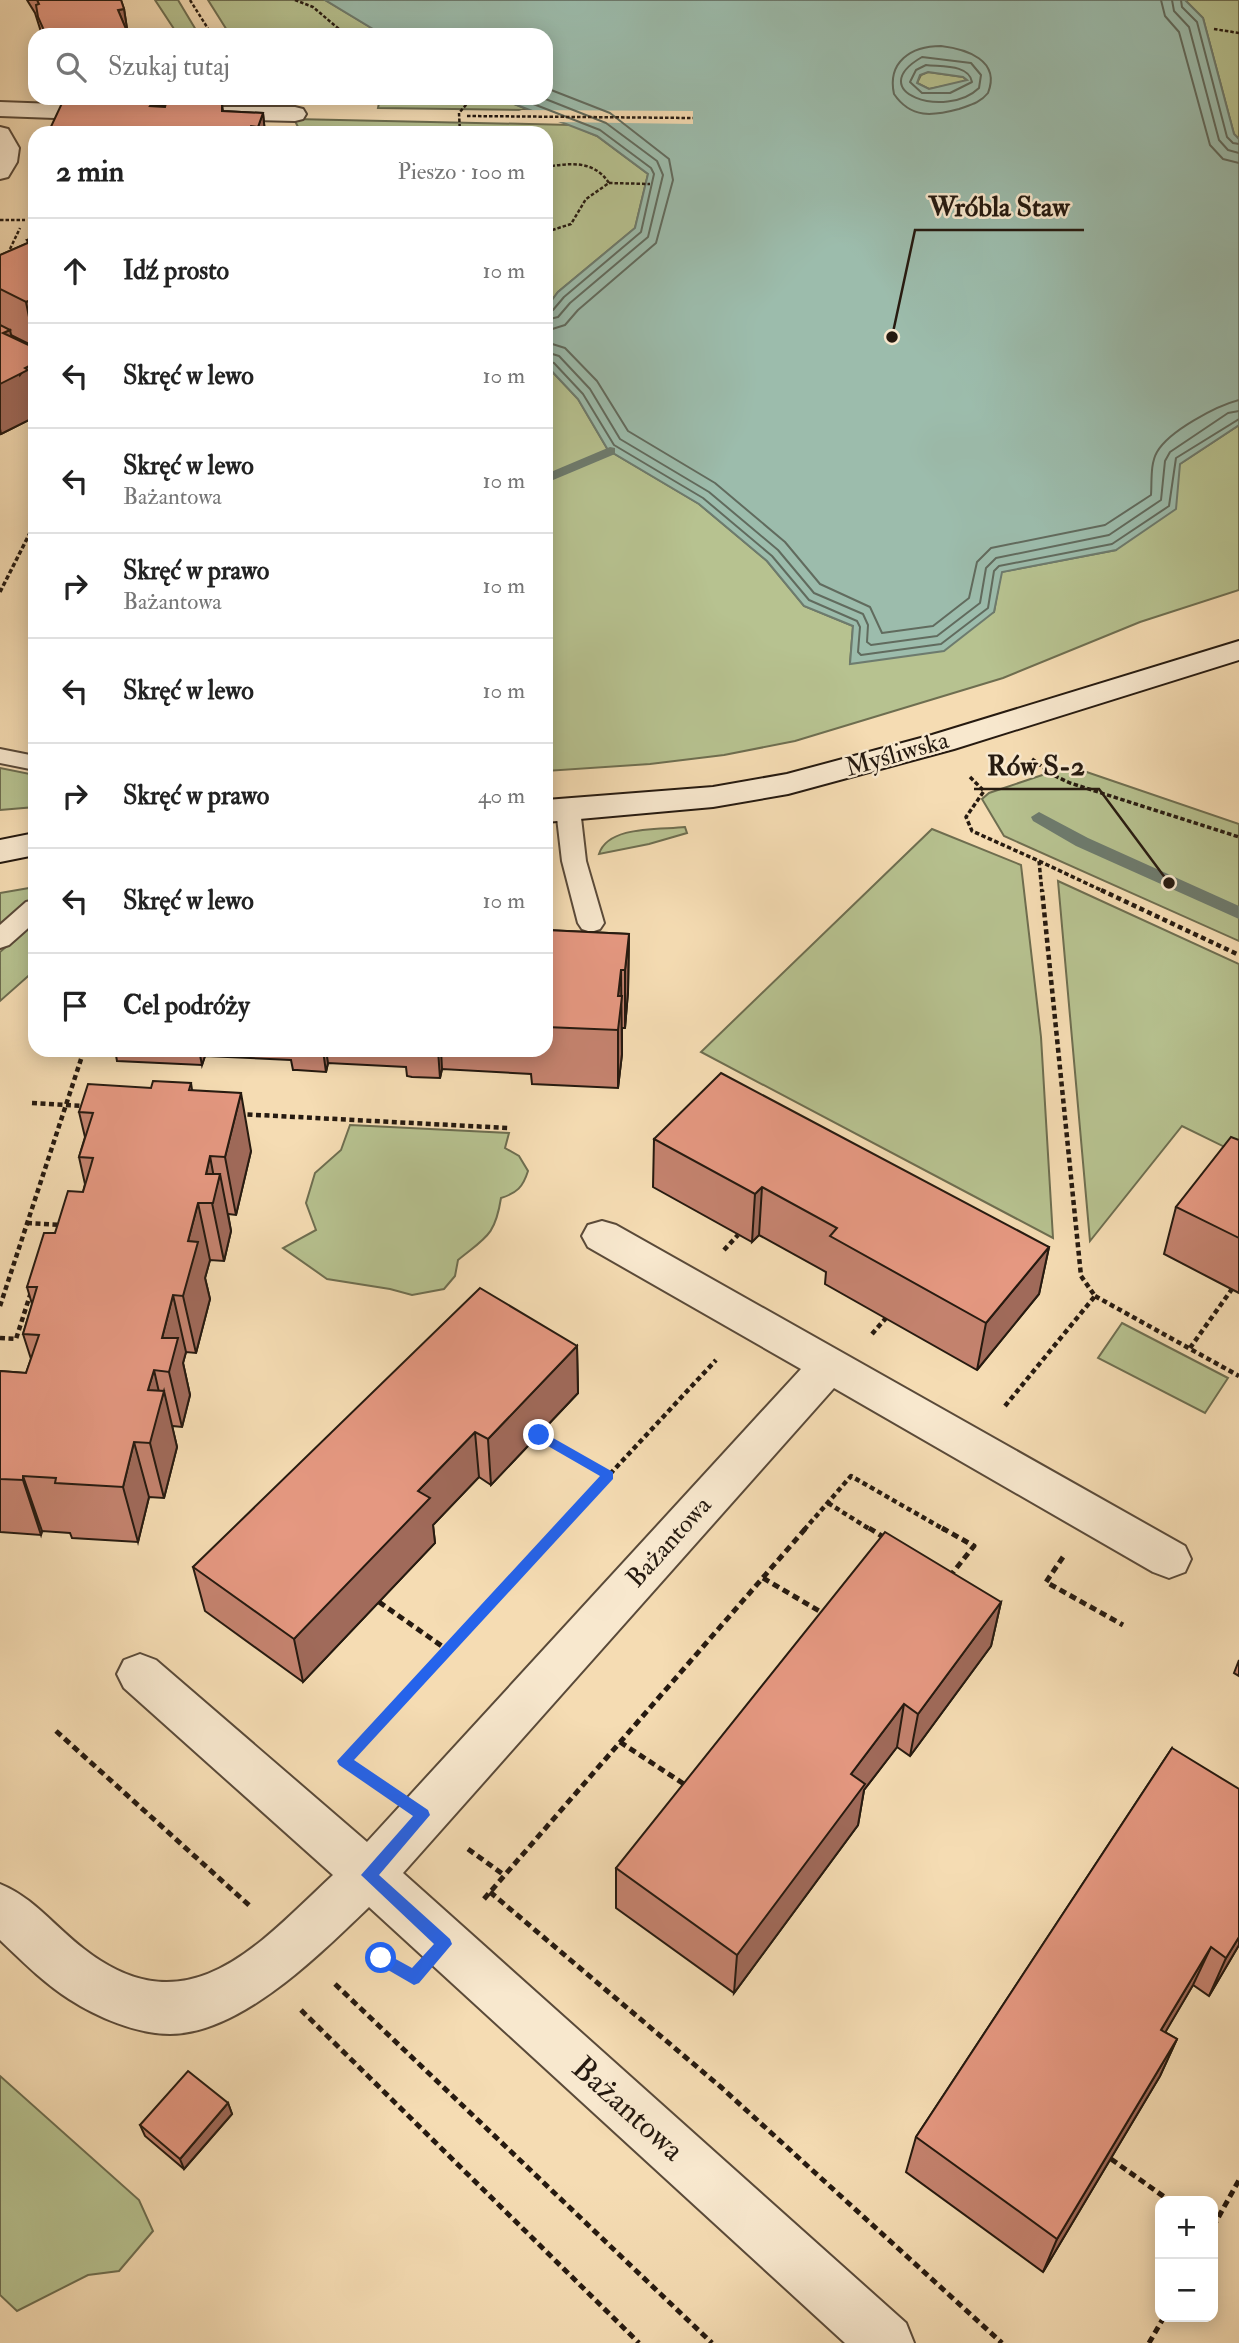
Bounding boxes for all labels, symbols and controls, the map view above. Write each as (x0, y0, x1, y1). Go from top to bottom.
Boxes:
search box (28, 28, 553, 105)
icon: search (52, 48, 90, 86)
text: Szukaj tutaj (108, 51, 230, 83)
text: 2 min (56, 153, 124, 190)
text: Pieszo · 100 m (397, 157, 525, 186)
callout: Wróbla Staw (915, 181, 1084, 230)
text: Wróbla Staw (927, 190, 1071, 225)
icon: ahead (56, 252, 94, 290)
text: Idź prosto (123, 255, 229, 287)
text: 10 m (482, 256, 525, 285)
icon: left (56, 357, 94, 395)
text: Skręć w lewo (123, 360, 254, 392)
text: 10 m (482, 361, 525, 390)
text: Skręć w lewo (123, 450, 254, 482)
icon: left (56, 462, 94, 500)
text: 10 m (482, 466, 525, 495)
text: Bażantowa (123, 482, 222, 511)
text: Skręć w prawo (123, 555, 269, 587)
icon: right (56, 567, 94, 605)
text: 10 m (482, 571, 525, 600)
text: Bażantowa (123, 587, 222, 616)
icon: left (56, 672, 94, 710)
text: Skręć w lewo (123, 675, 254, 707)
text: 10 m (482, 676, 525, 705)
street label: Myśliwska (842, 724, 953, 784)
callout: Rów S-2 (974, 740, 1099, 789)
text: Rów S-2 (987, 749, 1085, 784)
icon: right (56, 777, 94, 815)
text: Skręć w prawo (123, 780, 269, 812)
text: 40 m (478, 781, 525, 810)
icon: left (56, 882, 94, 920)
text: Skręć w lewo (123, 885, 254, 917)
text: 10 m (482, 886, 525, 915)
icon: arrive (56, 987, 94, 1025)
text: Cel podróży (123, 990, 250, 1022)
route end (523, 1419, 554, 1450)
street label: Bażantowa (620, 1490, 718, 1594)
route start (365, 1942, 396, 1973)
street label: Bażantowa (564, 2048, 693, 2170)
map controls (1155, 2196, 1218, 2322)
button: + (1155, 2196, 1218, 2259)
button: − (1155, 2259, 1218, 2322)

